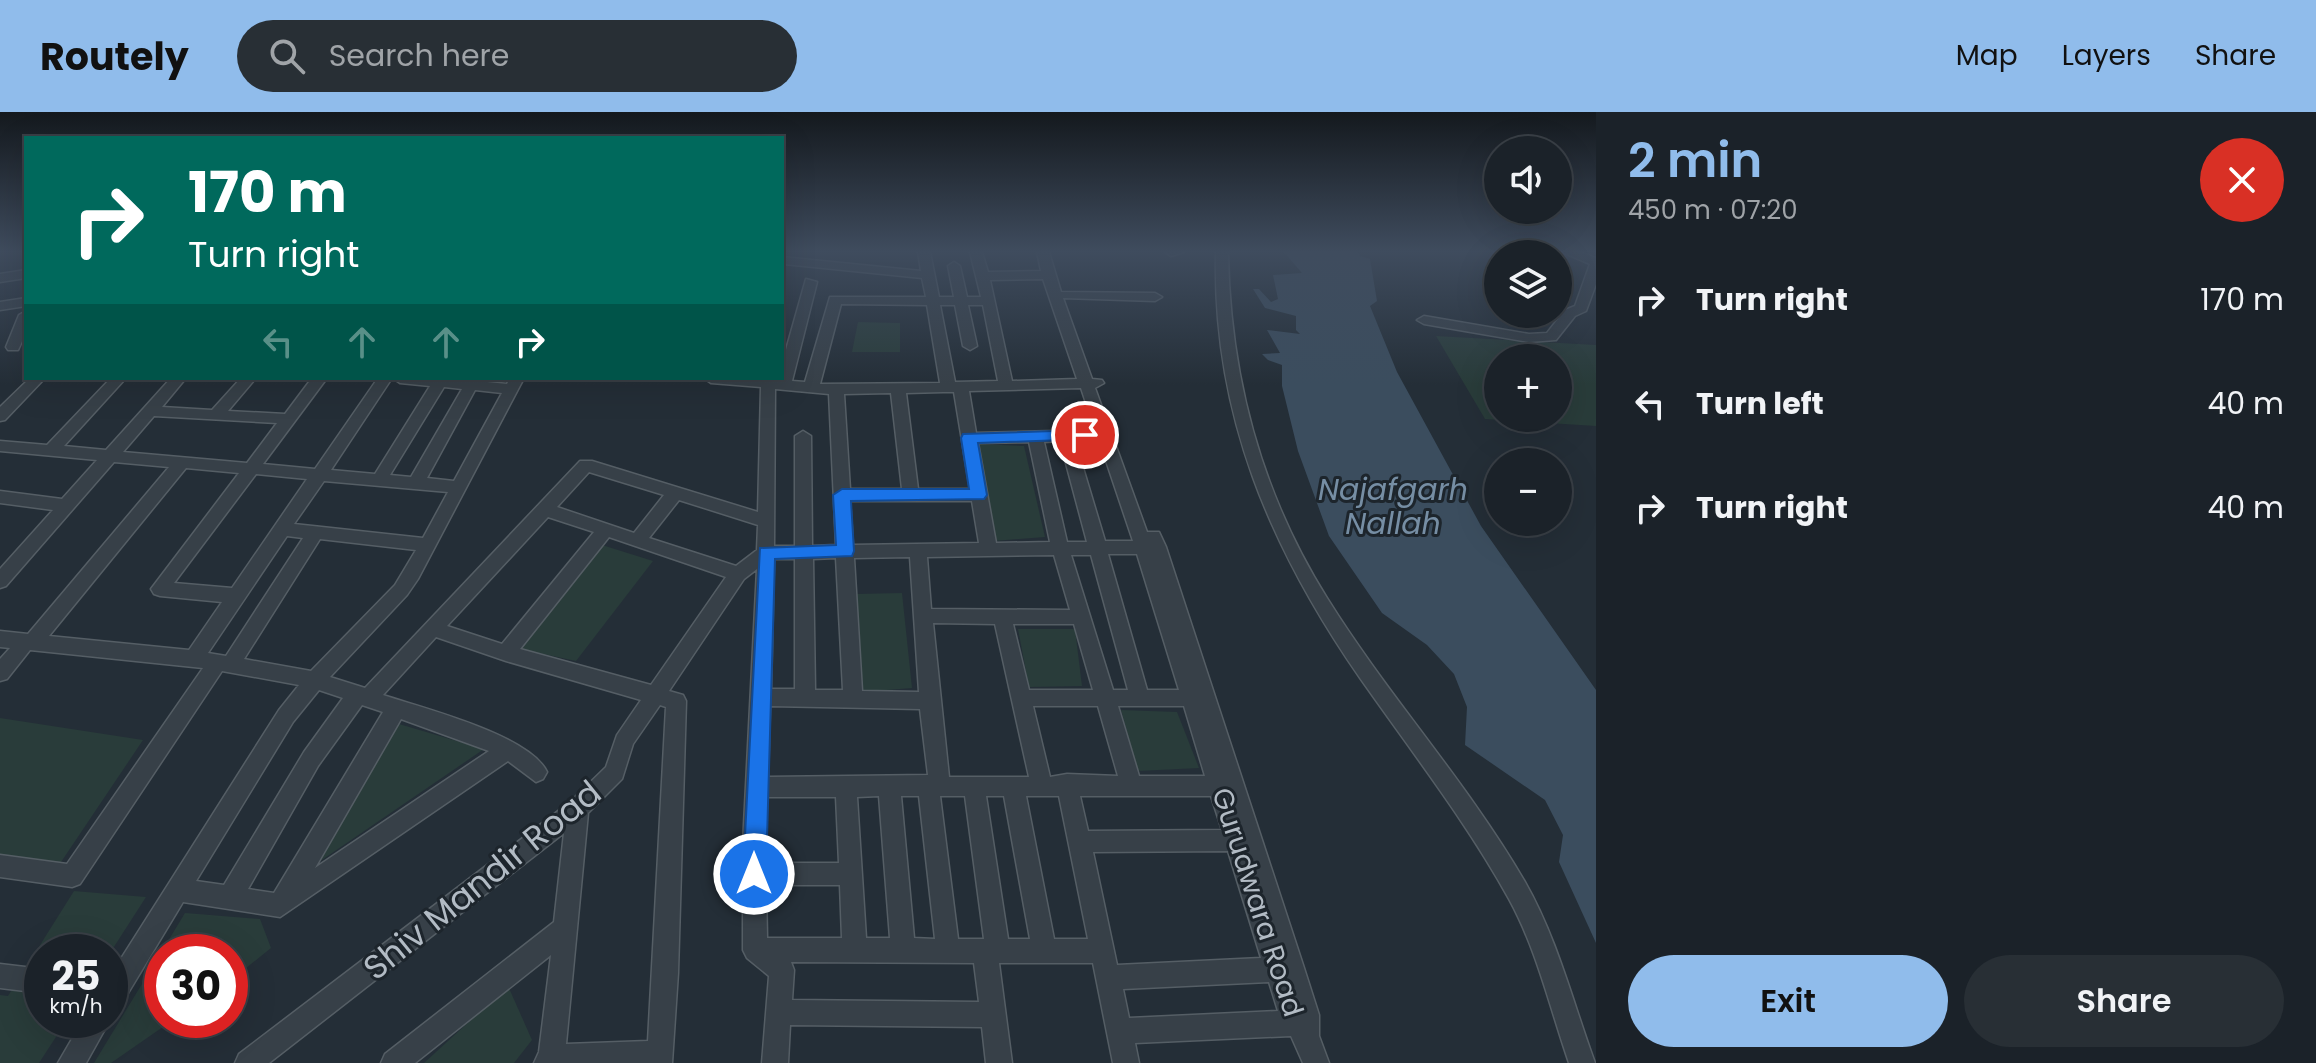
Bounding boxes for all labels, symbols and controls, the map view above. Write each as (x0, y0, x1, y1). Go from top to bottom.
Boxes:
search box (237, 20, 797, 92)
text: Routely (40, 30, 189, 83)
icon: search (265, 34, 309, 78)
text: Search here (329, 34, 509, 77)
text: Map (1956, 36, 2018, 75)
text: Layers (2062, 36, 2151, 75)
text: Share (2195, 36, 2276, 75)
text: 2 min (1628, 127, 1762, 194)
map controls (1484, 136, 1572, 536)
button: sound (1484, 136, 1572, 224)
button: close (2200, 138, 2284, 222)
text: 170 m (188, 153, 347, 232)
icon: right (56, 168, 160, 272)
text: 450 m · 07:20 (1628, 192, 1797, 228)
text: Turn right (188, 229, 359, 280)
button: layers (1484, 240, 1572, 328)
icon: right (1628, 278, 1672, 322)
text: Turn right (1696, 278, 1848, 321)
text: 170 m (2200, 278, 2284, 321)
icon: left (256, 320, 300, 364)
icon: ahead (340, 320, 384, 364)
icon: ahead (424, 320, 468, 364)
icon: right (508, 320, 552, 364)
button: + (1484, 344, 1572, 432)
icon: left (1628, 382, 1672, 426)
text: Turn left (1696, 382, 1824, 425)
text: 40 m (2207, 382, 2284, 425)
pin (1051, 401, 1119, 469)
icon: arrive (1063, 413, 1107, 457)
button: − (1484, 448, 1572, 536)
water label: Najafgarh Nallah (1318, 468, 1468, 545)
icon: right (1628, 486, 1672, 530)
text: Turn right (1696, 486, 1848, 529)
text: 40 m (2207, 486, 2284, 529)
street label: Shiv Mandir Road (353, 769, 611, 991)
street label: Gurudwara Road (1202, 783, 1313, 1022)
position arrow (712, 832, 796, 916)
speed limit sign: 30 (144, 934, 248, 1038)
text: 25 (52, 948, 100, 1004)
button: Exit (1628, 955, 1948, 1047)
button: Share (1964, 955, 2284, 1047)
text: km/h (49, 992, 103, 1020)

